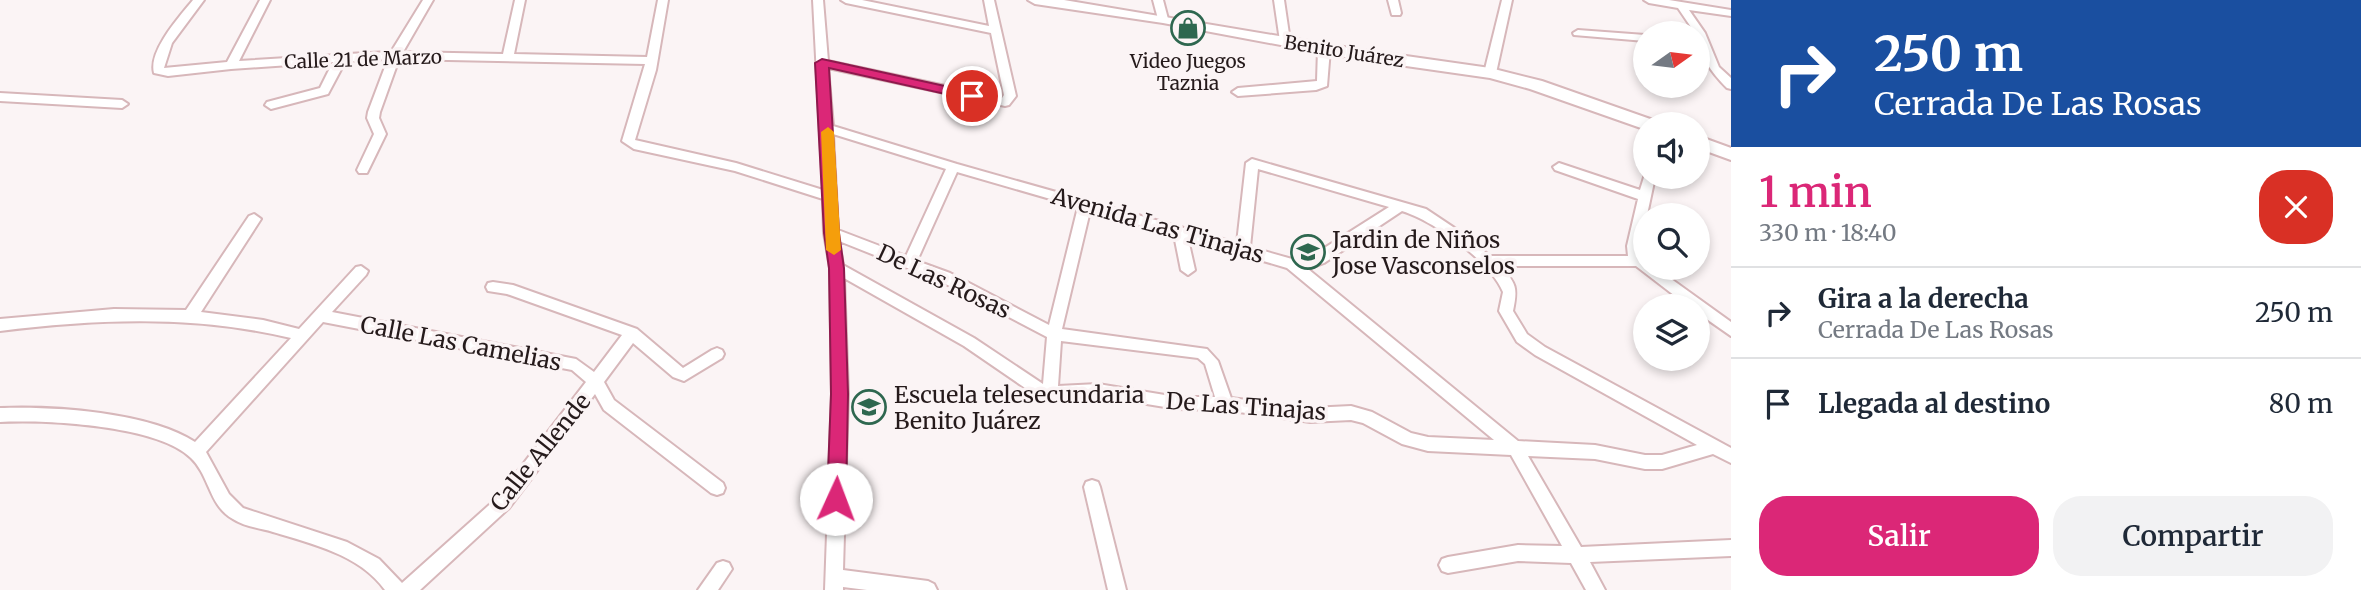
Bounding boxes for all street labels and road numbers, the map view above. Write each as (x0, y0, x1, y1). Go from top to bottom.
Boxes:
street label: Benito Juárez (1282, 30, 1406, 72)
street label: Calle 21 de Marzo (284, 44, 442, 74)
street label: Avenida Las Tinajas (1047, 181, 1268, 269)
street label: De Las Rosas (873, 237, 1015, 325)
street label: Calle Las Camelias (358, 309, 564, 377)
street label: De Las Tinajas (1165, 386, 1327, 426)
street label: Calle Allende (484, 387, 596, 517)

